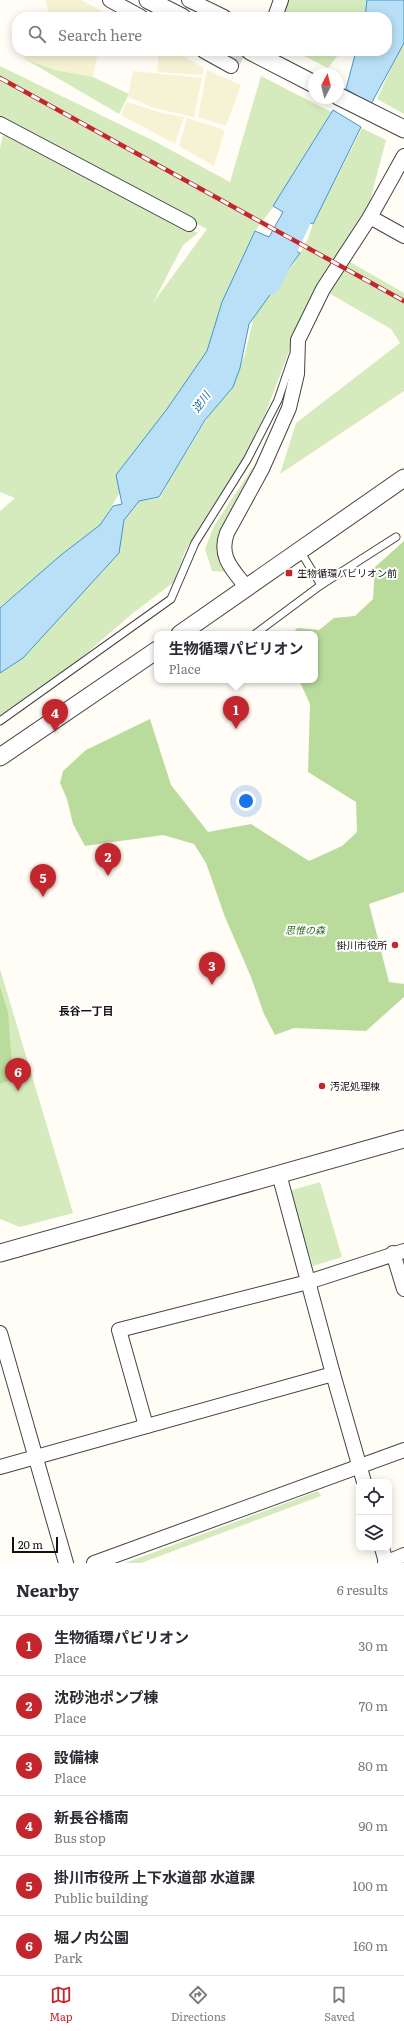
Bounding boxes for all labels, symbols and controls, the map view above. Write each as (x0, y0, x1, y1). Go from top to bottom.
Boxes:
search box (12, 12, 392, 56)
icon: search (26, 23, 48, 45)
text: Search here (58, 23, 142, 46)
north arrow (308, 68, 344, 104)
water label: 逆川 (187, 387, 214, 415)
place label: 生物循環パビリオン前 (297, 565, 397, 580)
marker: 生物循環パビリオン前 (284, 568, 294, 578)
popup (154, 631, 318, 683)
text: 生物循環パビリオン (168, 636, 304, 659)
text: Place (168, 659, 201, 678)
pin: 1 (223, 696, 249, 729)
pin: 4 (42, 699, 68, 732)
your location (236, 791, 256, 811)
pin: 2 (95, 843, 121, 876)
pin: 5 (30, 864, 56, 897)
park label: 思惟の森 (285, 922, 326, 937)
place label: 掛川市役所 (337, 937, 387, 952)
marker: 掛川市役所 (390, 940, 400, 950)
pin: 3 (199, 952, 225, 985)
district label: 長谷一丁目 (59, 1002, 114, 1018)
pin: 6 (5, 1058, 31, 1091)
place label: 汚泥処理棟 (330, 1078, 380, 1093)
marker: 汚泥処理棟 (317, 1081, 327, 1091)
map controls (356, 1479, 392, 1551)
button: locate (356, 1479, 392, 1515)
button: layers (356, 1515, 392, 1551)
scale bar (12, 1535, 58, 1554)
text: 20 m (18, 1536, 43, 1552)
text: Nearby (16, 1577, 79, 1602)
text: 6 results (337, 1580, 388, 1599)
text: 生物循環パビリオン (54, 1625, 189, 1648)
text: 1 (26, 1636, 32, 1655)
text: 30 m (358, 1636, 388, 1655)
text: Place (54, 1648, 86, 1667)
text: 沈砂池ポンプ棟 (54, 1685, 159, 1708)
text: 2 (26, 1696, 32, 1715)
text: 70 m (359, 1696, 388, 1715)
text: Place (54, 1708, 86, 1727)
text: 設備棟 (54, 1745, 99, 1768)
text: 3 (25, 1756, 33, 1775)
text: 80 m (358, 1756, 388, 1775)
text: Place (54, 1768, 86, 1787)
text: 新長谷橋南 (54, 1805, 129, 1828)
text: 4 (25, 1816, 33, 1835)
text: 90 m (358, 1816, 388, 1835)
text: Bus stop (54, 1828, 106, 1847)
text: 掛川市役所 上下水道部 水道課 (54, 1865, 255, 1888)
text: 5 (25, 1876, 33, 1895)
text: 100 m (352, 1876, 388, 1895)
text: Public building (54, 1888, 148, 1907)
text: 堀ノ内公園 (54, 1925, 129, 1948)
text: 6 (25, 1936, 33, 1955)
text: 160 m (353, 1936, 388, 1955)
text: Park (54, 1948, 83, 1967)
tab: Map (49, 1984, 73, 2024)
tab: Directions (171, 1984, 226, 2024)
tab: Saved (324, 1984, 355, 2024)

